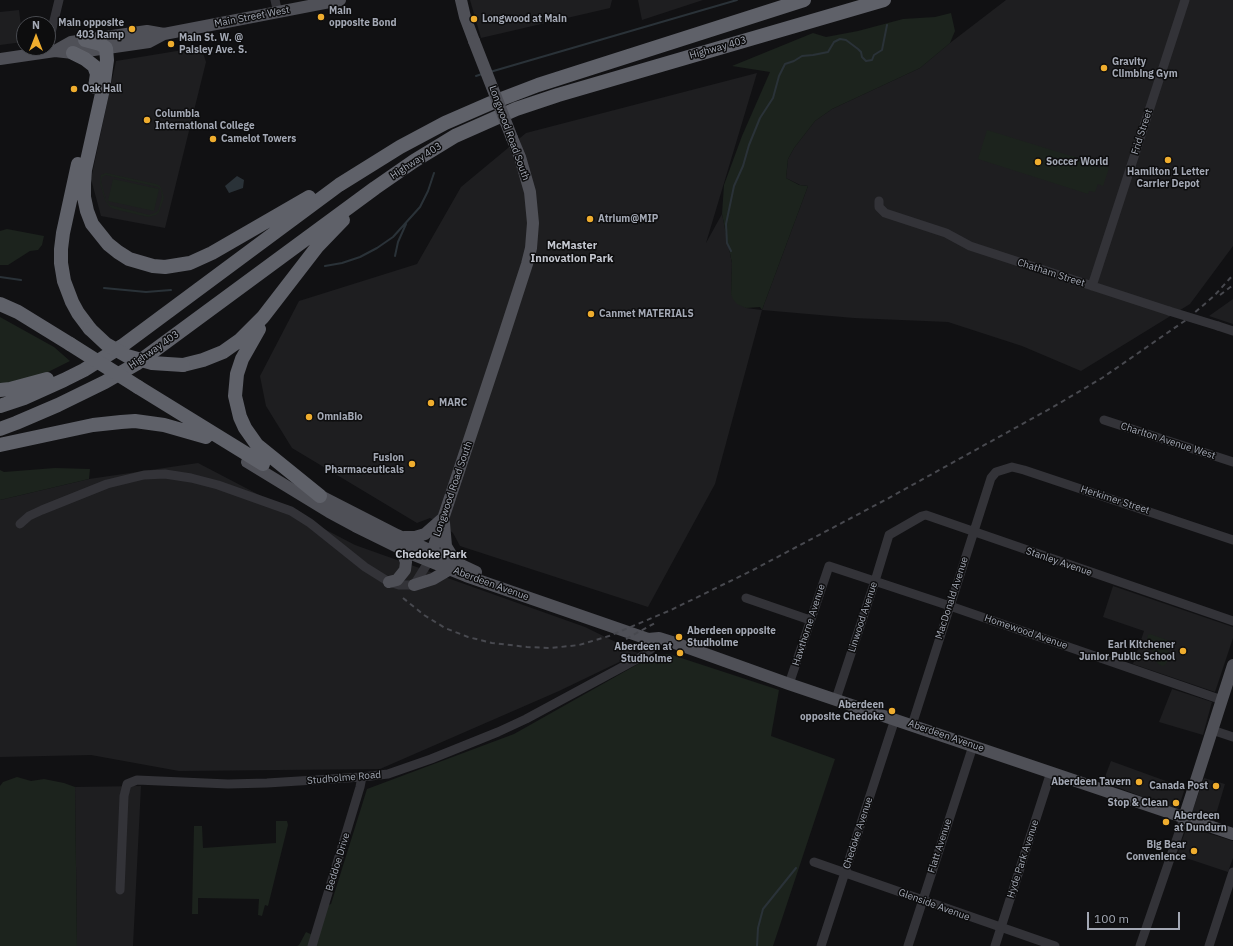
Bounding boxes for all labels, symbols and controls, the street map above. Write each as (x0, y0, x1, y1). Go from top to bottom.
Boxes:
street label: Main Street West (213, 4, 291, 30)
place label: Main opposite Bond (329, 5, 396, 28)
marker: Main opposite Bond (316, 12, 326, 22)
place label: Longwood at Main (482, 13, 567, 25)
marker: Longwood at Main (469, 14, 479, 24)
north arrow (16, 16, 56, 56)
place label: Main opposite 403 Ramp (58, 17, 124, 40)
text: N (32, 18, 40, 32)
marker: Main opposite 403 Ramp (127, 24, 137, 34)
place label: Main St. W. @ Paisley Ave. S. (179, 32, 247, 56)
street label: Highway 403 (688, 34, 748, 62)
marker: Main St. W. @ Paisley Ave. S. (166, 39, 176, 49)
place label: Gravity Climbing Gym (1112, 56, 1178, 80)
marker: Gravity Climbing Gym (1099, 63, 1109, 73)
place label: Oak Hall (82, 83, 122, 95)
marker: Oak Hall (69, 84, 79, 94)
street label: Longwood Road South (486, 84, 532, 182)
place label: Columbia International College (155, 108, 255, 132)
street label: Frid Street (1129, 108, 1155, 156)
marker: Columbia International College (142, 115, 152, 125)
place label: Camelot Towers (221, 133, 296, 145)
marker: Camelot Towers (208, 134, 218, 144)
street label: Highway 403 (388, 140, 444, 182)
marker: Hamilton 1 Letter Carrier Depot (1163, 155, 1173, 165)
place label: Soccer World (1046, 156, 1108, 168)
marker: Soccer World (1033, 157, 1043, 167)
place label: Hamilton 1 Letter Carrier Depot (1127, 166, 1209, 190)
place label: Atrium@MIP (598, 213, 658, 225)
marker: Atrium@MIP (585, 214, 595, 224)
district label: McMaster Innovation Park (531, 239, 613, 265)
street label: Chatham Street (1016, 256, 1086, 290)
place label: Canmet MATERIALS (599, 308, 694, 320)
marker: Canmet MATERIALS (586, 309, 596, 319)
street label: Highway 403 (127, 328, 181, 372)
place label: MARC (439, 397, 467, 409)
marker: MARC (426, 398, 436, 408)
place label: OmniaBio (317, 411, 363, 423)
marker: OmniaBio (304, 412, 314, 422)
street label: Charlton Avenue West (1119, 420, 1217, 462)
street label: Longwood Road South (431, 440, 475, 538)
place label: Fusion Pharmaceuticals (325, 452, 404, 476)
marker: Fusion Pharmaceuticals (407, 459, 417, 469)
street label: Herkimer Street (1079, 483, 1151, 517)
street label: Stanley Avenue (1024, 545, 1094, 579)
district label: Chedoke Park (395, 548, 467, 562)
street label: MacDonald Avenue (933, 555, 971, 641)
street label: Aberdeen Avenue (452, 565, 530, 603)
street label: Linwood Avenue (846, 580, 880, 654)
street label: Hawthorne Avenue (790, 583, 828, 667)
street label: Homewood Avenue (983, 612, 1069, 652)
place label: Aberdeen opposite Studholme (687, 625, 776, 648)
marker: Aberdeen opposite Studholme (674, 632, 684, 642)
place label: Earl Kitchener Junior Public School (1079, 639, 1175, 662)
place label: Aberdeen at Studholme (614, 641, 672, 664)
marker: Earl Kitchener Junior Public School (1178, 646, 1188, 656)
marker: Aberdeen at Studholme (675, 648, 685, 658)
place label: Aberdeen opposite Chedoke (800, 699, 884, 722)
marker: Aberdeen opposite Chedoke (887, 706, 897, 716)
street label: Aberdeen Avenue (906, 717, 986, 755)
street label: Studholme Road (306, 769, 382, 787)
place label: Aberdeen Tavern (1051, 776, 1131, 788)
marker: Aberdeen Tavern (1134, 777, 1144, 787)
place label: Canada Post (1149, 780, 1208, 792)
marker: Canada Post (1211, 781, 1221, 791)
street label: Chedoke Avenue (841, 795, 875, 871)
place label: Stop & Clean (1108, 797, 1168, 809)
marker: Stop & Clean (1171, 798, 1181, 808)
place label: Aberdeen at Dundurn (1174, 810, 1227, 834)
street label: Flatt Avenue (926, 817, 954, 875)
marker: Aberdeen at Dundurn (1161, 817, 1171, 827)
street label: Hyde Park Avenue (1005, 818, 1041, 900)
street label: Beddoe Drive (323, 831, 353, 893)
place label: Big Bear Convenience (1126, 839, 1186, 862)
marker: Big Bear Convenience (1189, 846, 1199, 856)
street label: Glenside Avenue (897, 886, 971, 924)
scale bar (1089, 904, 1182, 930)
text: 100 m (1094, 911, 1129, 926)

